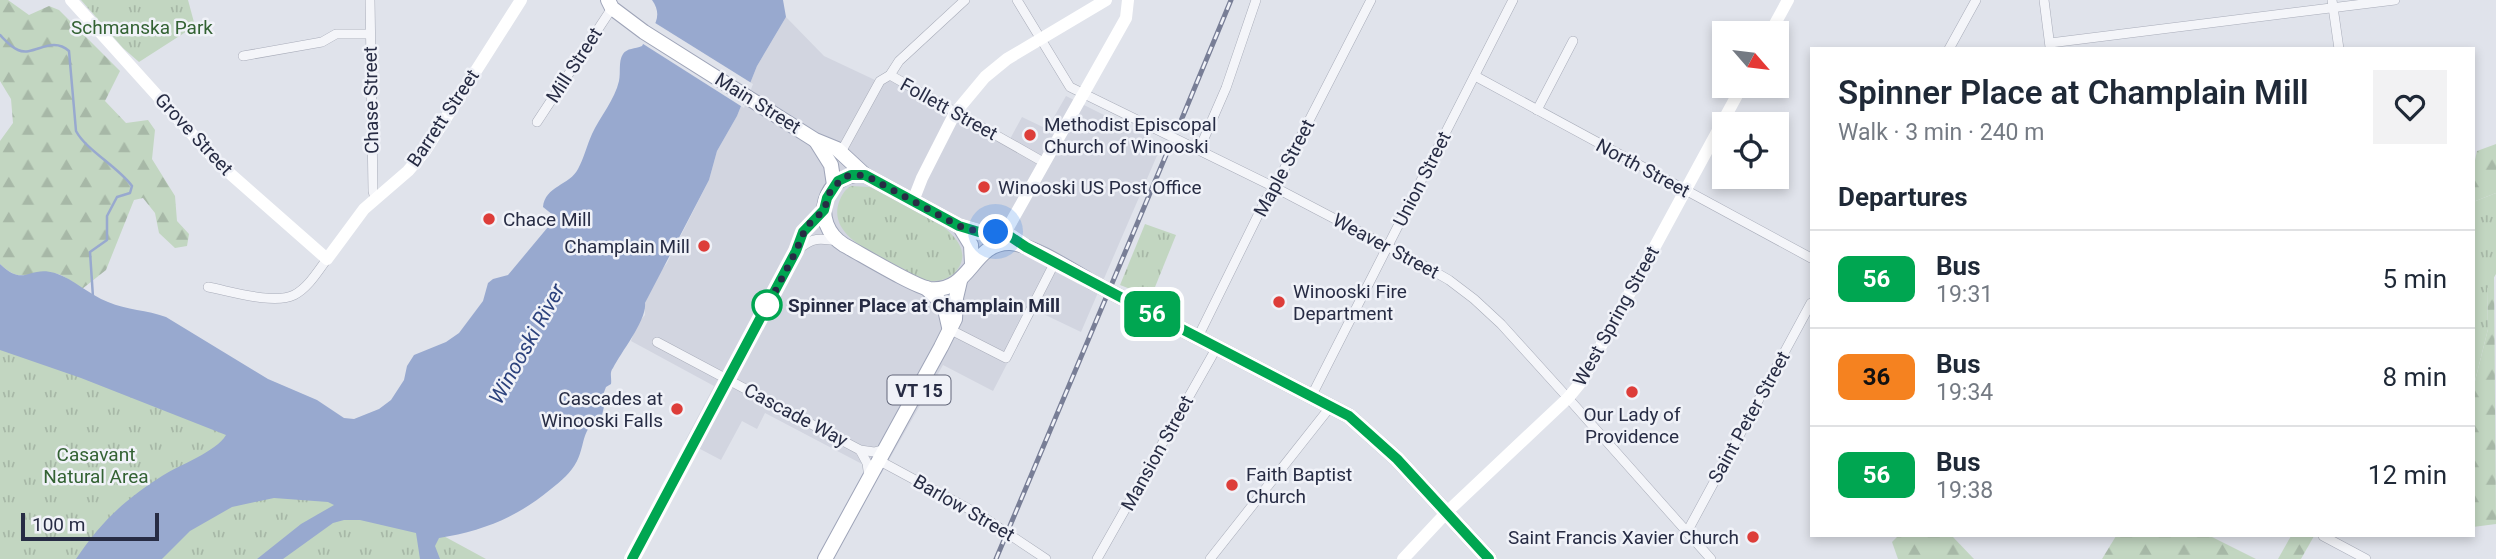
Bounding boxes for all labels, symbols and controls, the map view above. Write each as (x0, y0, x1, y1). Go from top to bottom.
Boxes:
park label: Schmanska Park (71, 16, 213, 39)
north arrow (1712, 21, 1788, 98)
map controls (1712, 21, 1789, 189)
street label: Mill Street (541, 23, 607, 107)
street label: Chase Street (359, 46, 383, 154)
street label: Barrett Street (402, 65, 484, 171)
street label: Main Street (711, 68, 805, 138)
button: heart (2373, 70, 2447, 144)
street label: Follett Street (896, 73, 1002, 145)
text: Spinner Place at Champlain Mill (1838, 73, 2309, 112)
street label: Grove Street (150, 88, 238, 180)
button: locate (1712, 112, 1789, 189)
place label: Methodist Episcopal Church of Winooski (1044, 113, 1217, 158)
street label: Maple Street (1249, 115, 1319, 221)
text: Walk · 3 min · 240 m (1838, 119, 2044, 146)
marker: Methodist Episcopal Church of Winooski (1022, 127, 1038, 143)
street label: Union Street (1388, 128, 1456, 230)
street label: North Street (1592, 134, 1694, 202)
place label: Winooski US Post Office (998, 176, 1201, 199)
marker: Winooski US Post Office (976, 179, 992, 195)
text: Departures (1838, 182, 1968, 212)
place label: Chace Mill (503, 208, 591, 231)
street label: Weaver Street (1329, 208, 1443, 284)
marker: Chace Mill (481, 211, 497, 227)
your location (978, 214, 1013, 249)
place label: Champlain Mill (564, 235, 690, 258)
marker: Champlain Mill (696, 238, 712, 254)
street label: West Spring Street (1568, 242, 1664, 390)
text: Bus (1936, 251, 1981, 281)
text: 5 min (2382, 264, 2447, 294)
text: 56 (1863, 265, 1890, 293)
water label: Winooski River (484, 279, 570, 408)
place label: Winooski Fire Department (1293, 280, 1407, 325)
text: 19:31 (1936, 281, 1993, 308)
marker: Spinner Place at Champlain Mill (752, 290, 782, 320)
line badge: 56 (1120, 291, 1184, 337)
place label: Spinner Place at Champlain Mill (788, 294, 1060, 317)
marker: Winooski Fire Department (1271, 294, 1287, 310)
text: 56 (1138, 300, 1166, 328)
street label: Saint Peter Street (1703, 347, 1795, 487)
text: Bus (1936, 349, 1981, 379)
text: 8 min (2382, 362, 2447, 392)
text: 36 (1863, 363, 1890, 391)
road number: VT 15 (888, 376, 950, 404)
street label: Cascade Way (740, 378, 852, 452)
text: 19:34 (1936, 379, 1993, 406)
marker: Our Lady of Providence (1624, 384, 1640, 400)
place label: Cascades at Winooski Falls (541, 387, 663, 432)
street label: Mansion Street (1116, 391, 1198, 515)
marker: Cascades at Winooski Falls (669, 401, 685, 417)
place label: Our Lady of Providence (1583, 403, 1681, 448)
park label: Casavant Natural Area (43, 443, 149, 488)
text: Bus (1936, 447, 1981, 477)
text: 12 min (2368, 460, 2447, 490)
text: 56 (1863, 461, 1890, 489)
place label: Faith Baptist Church (1246, 463, 1352, 508)
street label: Barlow Street (909, 470, 1019, 546)
marker: Faith Baptist Church (1224, 477, 1240, 493)
text: 19:38 (1936, 477, 1993, 504)
scale bar (21, 510, 159, 542)
text: 100 m (32, 513, 85, 536)
place label: Saint Francis Xavier Church (1508, 526, 1739, 549)
marker: Saint Francis Xavier Church (1745, 529, 1761, 545)

